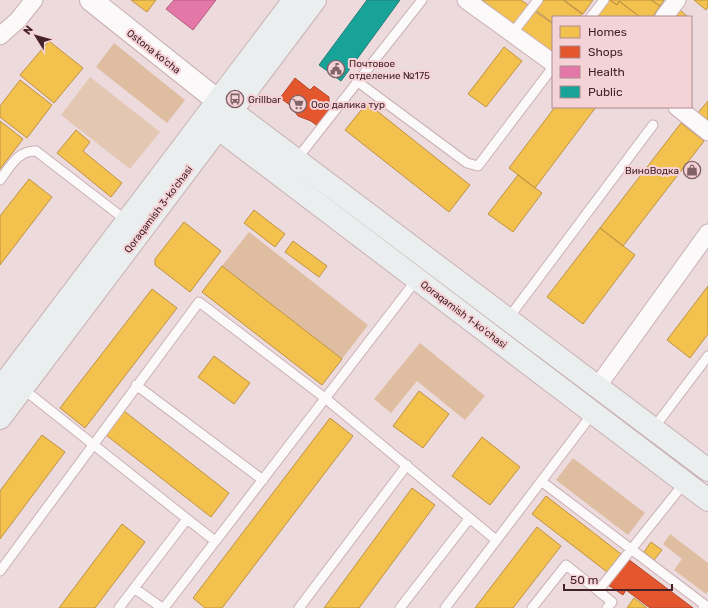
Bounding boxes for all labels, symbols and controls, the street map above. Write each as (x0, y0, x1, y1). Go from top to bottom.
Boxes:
north arrow (16, 16, 56, 56)
legend (552, 16, 692, 108)
text: N (21, 23, 36, 37)
text: Homes (588, 25, 627, 39)
street label: Ostona ko'cha (124, 27, 183, 77)
text: Shops (588, 45, 623, 59)
place label: Почтовое отделение №175 (349, 58, 430, 82)
public building icon: Почтовое отделение №175 (326, 59, 346, 79)
text: Health (588, 65, 625, 79)
text: Public (588, 85, 623, 99)
bus stop icon: Grillbar (225, 89, 245, 109)
place label: Grillbar (248, 94, 281, 106)
supermarket icon: Ооо далика тур (288, 94, 308, 114)
place label: Ооо далика тур (311, 99, 385, 111)
shop icon: ВиноВодка (682, 160, 702, 180)
street label: Qoraqamish 3-ko'chasi (122, 164, 195, 256)
place label: ВиноВодка (625, 165, 679, 177)
street label: Qoraqamish 1-koʻchasi (418, 278, 509, 351)
scale bar (564, 566, 672, 592)
text: 50 m (570, 573, 598, 587)

